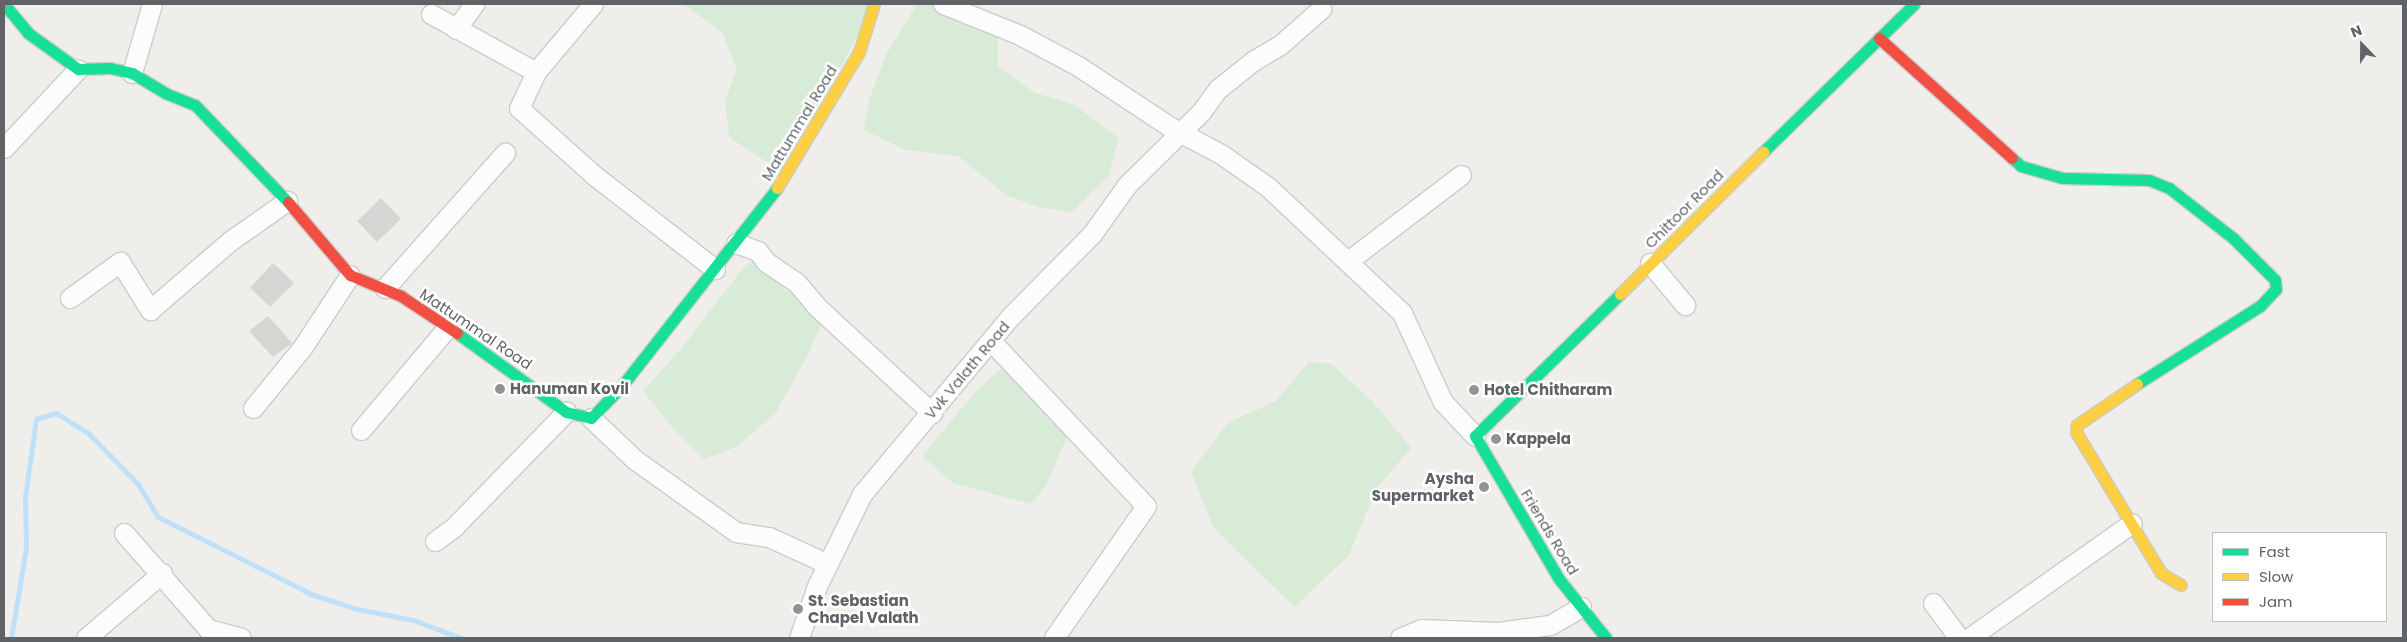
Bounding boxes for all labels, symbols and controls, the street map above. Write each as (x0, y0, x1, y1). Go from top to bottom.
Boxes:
north arrow (2337, 20, 2387, 70)
text: N (2348, 20, 2365, 42)
street label: Mattummal Road (757, 62, 841, 184)
street label: Chittoor Road (1641, 166, 1727, 252)
street label: Mattummal Road (417, 285, 535, 373)
street label: Vvk Valath Road (921, 317, 1013, 423)
place label: Hanuman Kovil (510, 380, 629, 398)
place label: Hotel Chitharam (1484, 381, 1612, 399)
marker: Hanuman Kovil (494, 383, 506, 395)
marker: Hotel Chitharam (1468, 384, 1480, 396)
place label: Kappela (1506, 430, 1571, 448)
marker: Kappela (1490, 433, 1502, 445)
place label: Aysha Supermarket (1372, 469, 1474, 504)
marker: Aysha Supermarket (1478, 481, 1490, 493)
street label: Friends Road (1517, 486, 1583, 578)
legend (2212, 532, 2387, 622)
text: Fast (2259, 541, 2290, 562)
text: Slow (2259, 566, 2293, 587)
place label: St. Sebastian Chapel Valath (808, 591, 919, 626)
text: Jam (2259, 591, 2293, 612)
marker: St. Sebastian Chapel Valath (792, 603, 804, 615)

